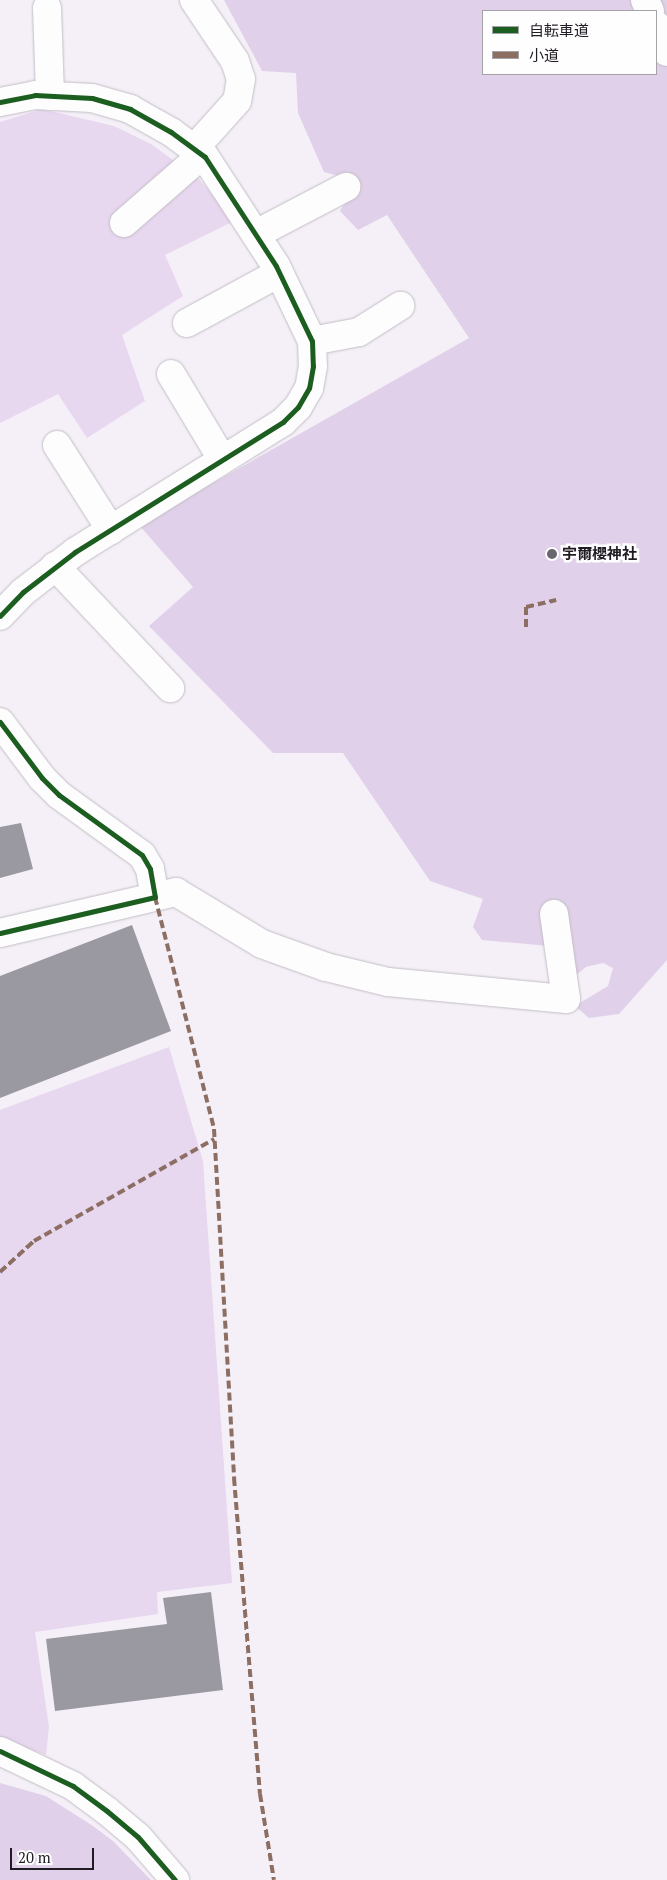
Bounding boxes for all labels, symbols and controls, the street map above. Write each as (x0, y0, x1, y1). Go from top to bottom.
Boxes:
legend (482, 10, 657, 75)
text: 自転車道 (529, 20, 589, 40)
text: 小道 (529, 45, 559, 65)
place label: 宇爾櫻神社 (562, 545, 637, 563)
marker: 宇爾櫻神社 (546, 548, 558, 560)
scale bar (12, 1838, 96, 1870)
text: 20 m (18, 1847, 51, 1867)

